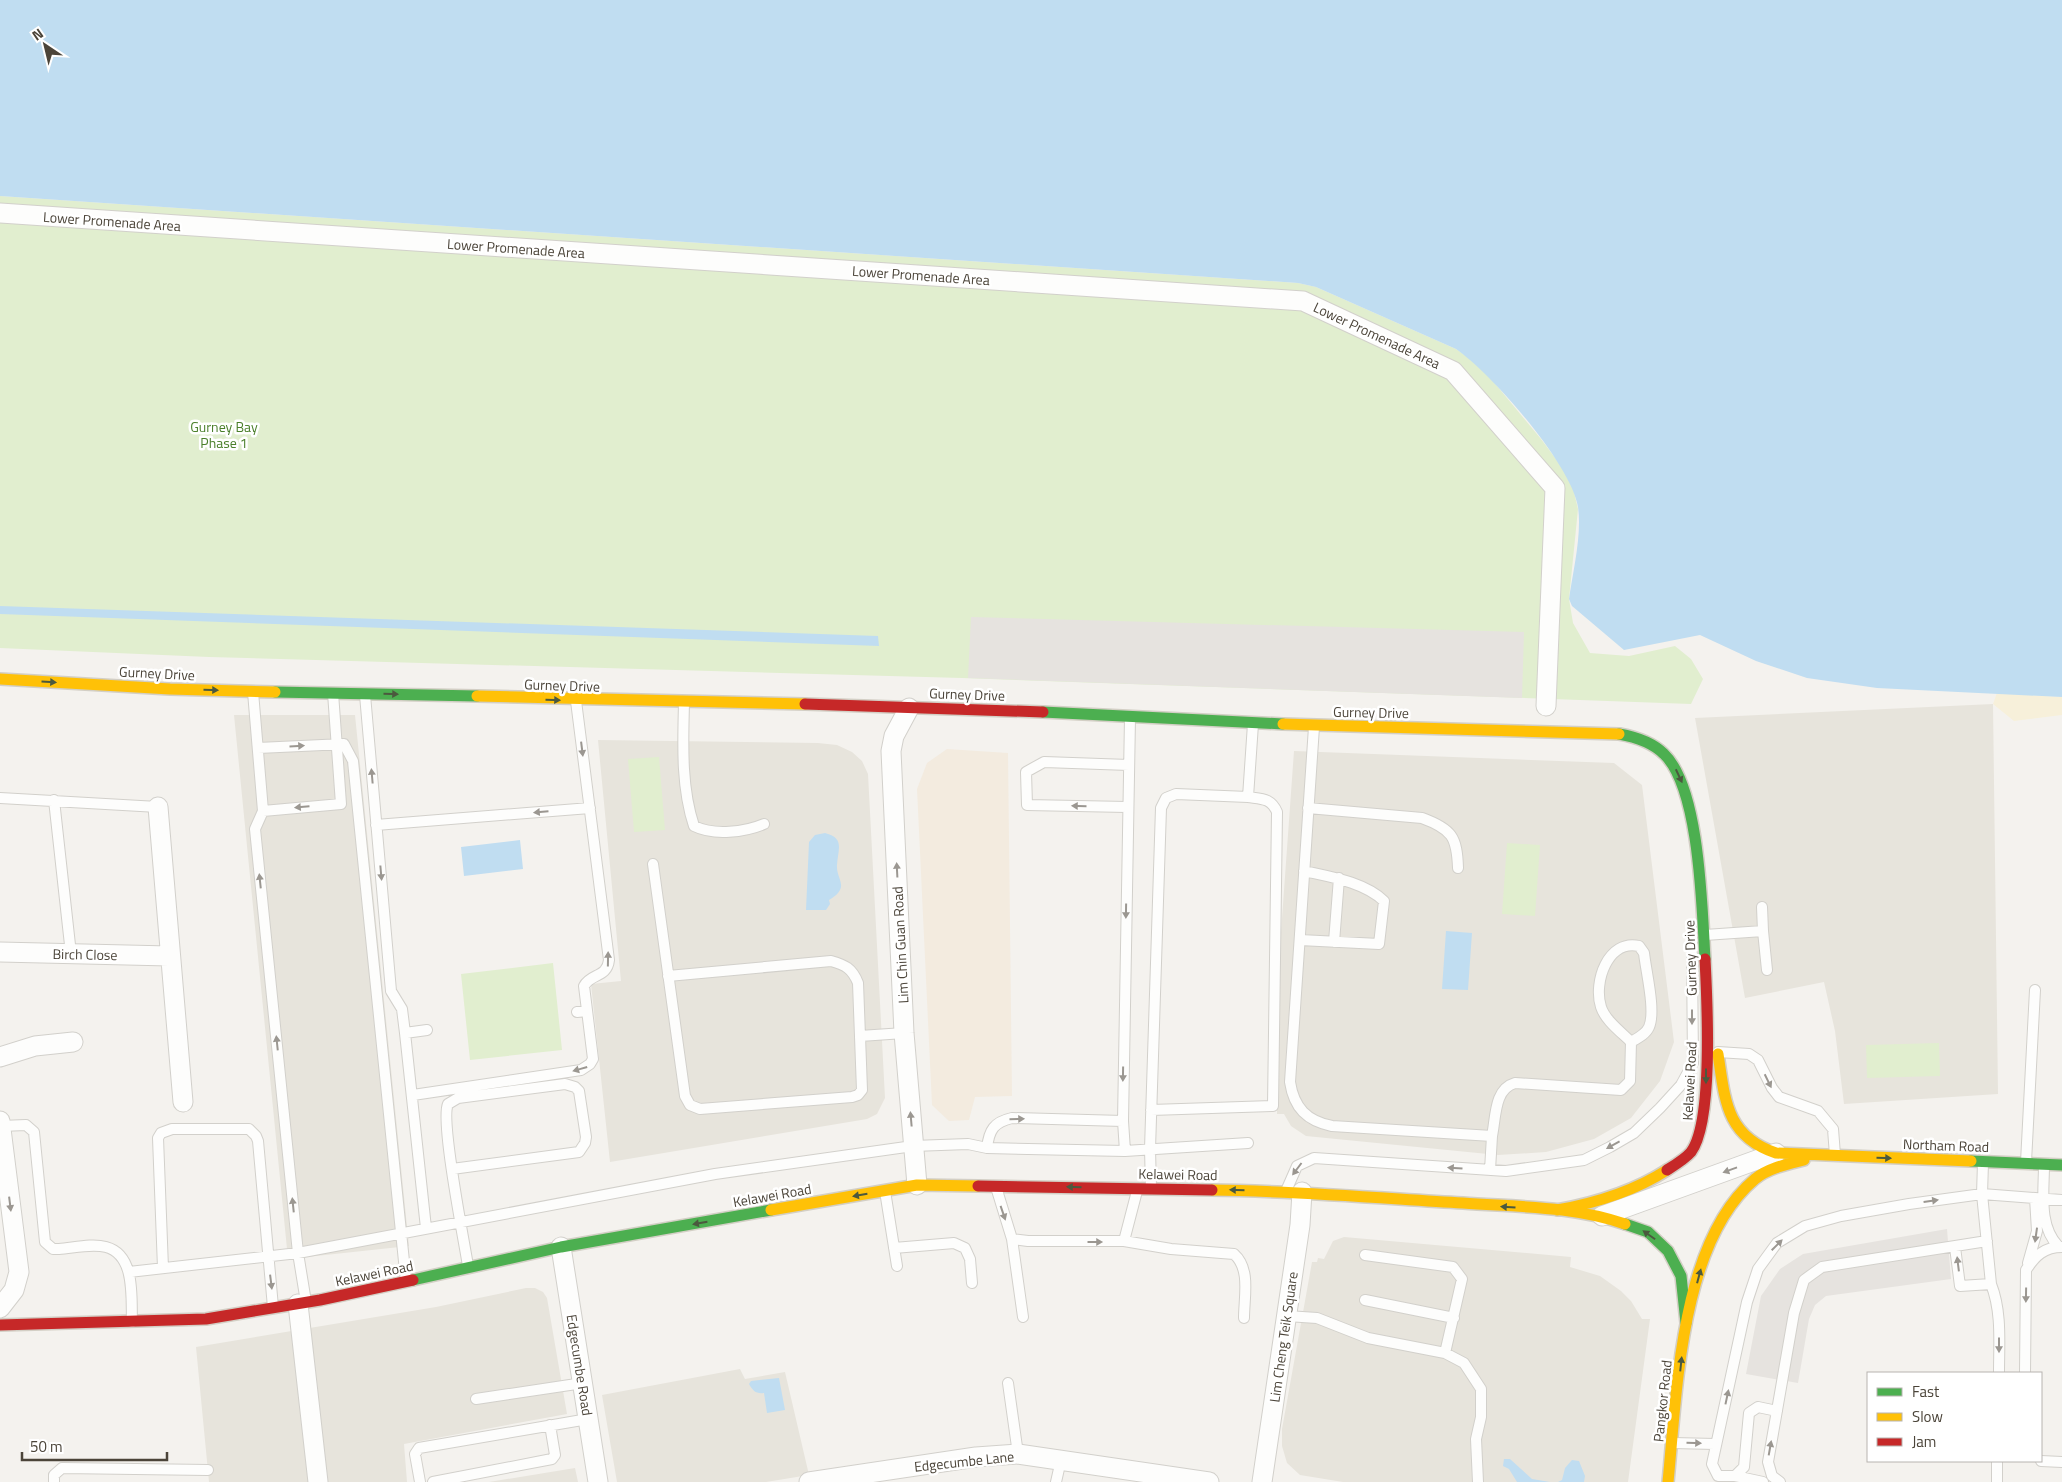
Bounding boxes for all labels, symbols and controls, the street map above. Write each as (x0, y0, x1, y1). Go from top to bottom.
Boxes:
north arrow (20, 20, 70, 70)
text: N (27, 23, 47, 45)
street label: Lower Promenade Area (42, 206, 182, 236)
street label: Lower Promenade Area (446, 233, 586, 263)
street label: Lower Promenade Area (851, 260, 991, 290)
street label: Lower Promenade Area (1310, 296, 1444, 374)
park label: Gurney Bay Phase 1 (190, 416, 258, 453)
street label: Gurney Drive (119, 661, 195, 685)
street label: Gurney Drive (524, 673, 600, 697)
one-way arrow (41, 679, 57, 687)
street label: Gurney Drive (929, 682, 1005, 706)
one-way arrow (203, 686, 219, 694)
one-way arrow (383, 691, 399, 699)
one-way arrow (546, 696, 562, 704)
street label: Gurney Drive (1333, 701, 1409, 723)
one-way arrow (290, 741, 306, 749)
one-way arrow (578, 741, 586, 757)
one-way arrow (368, 768, 376, 784)
one-way arrow (1674, 768, 1683, 783)
one-way arrow (1070, 802, 1086, 810)
one-way arrow (294, 804, 310, 812)
one-way arrow (533, 808, 549, 816)
one-way arrow (892, 861, 900, 877)
one-way arrow (377, 866, 385, 882)
one-way arrow (256, 873, 264, 889)
street label: Lim Chin Guan Road (886, 886, 914, 1004)
one-way arrow (1122, 903, 1130, 919)
street label: Gurney Drive (1678, 920, 1702, 996)
street label: Birch Close (52, 943, 118, 965)
one-way arrow (604, 950, 612, 966)
one-way arrow (1689, 1009, 1697, 1025)
one-way arrow (273, 1035, 281, 1051)
street label: Kelawei Road (1676, 1041, 1702, 1121)
one-way arrow (572, 1065, 587, 1073)
one-way arrow (1119, 1066, 1127, 1082)
one-way arrow (1702, 1068, 1710, 1084)
one-way arrow (1764, 1074, 1772, 1088)
one-way arrow (906, 1111, 914, 1127)
one-way arrow (1009, 1114, 1025, 1122)
street label: Northam Road (1903, 1133, 1989, 1157)
one-way arrow (1606, 1141, 1619, 1150)
one-way arrow (1876, 1154, 1892, 1162)
one-way arrow (1292, 1162, 1302, 1176)
street label: Kelawei Road (1138, 1163, 1218, 1185)
one-way arrow (1446, 1163, 1462, 1171)
one-way arrow (1722, 1166, 1737, 1174)
street label: Kelawei Road (731, 1178, 813, 1212)
one-way arrow (1066, 1183, 1082, 1191)
one-way arrow (1229, 1186, 1245, 1194)
one-way arrow (852, 1191, 868, 1199)
one-way arrow (289, 1196, 297, 1212)
one-way arrow (6, 1197, 14, 1213)
one-way arrow (1923, 1197, 1939, 1205)
one-way arrow (1500, 1202, 1516, 1210)
one-way arrow (999, 1206, 1007, 1221)
one-way arrow (692, 1219, 708, 1227)
one-way arrow (2032, 1227, 2040, 1243)
one-way arrow (1642, 1230, 1656, 1239)
one-way arrow (1088, 1238, 1104, 1246)
one-way arrow (1771, 1239, 1783, 1251)
street label: Kelawei Road (333, 1254, 415, 1292)
one-way arrow (1954, 1256, 1962, 1272)
one-way arrow (1695, 1269, 1703, 1284)
street label: Lim Cheng Teik Square (1263, 1270, 1303, 1404)
one-way arrow (267, 1274, 275, 1290)
one-way arrow (2022, 1287, 2030, 1303)
street label: Edgecumbe Road (562, 1313, 598, 1417)
one-way arrow (1995, 1338, 2003, 1354)
one-way arrow (1677, 1356, 1685, 1372)
street label: Pangkor Road (1647, 1359, 1677, 1443)
legend (1867, 1372, 2042, 1462)
text: Fast (1912, 1380, 1940, 1403)
one-way arrow (1723, 1389, 1731, 1404)
text: Slow (1912, 1405, 1943, 1428)
scale bar (22, 1430, 168, 1462)
text: Jam (1912, 1430, 1936, 1453)
text: 50 m (30, 1435, 63, 1458)
one-way arrow (1686, 1440, 1702, 1448)
one-way arrow (1767, 1440, 1775, 1456)
street label: Edgecumbe Lane (913, 1445, 1015, 1477)

